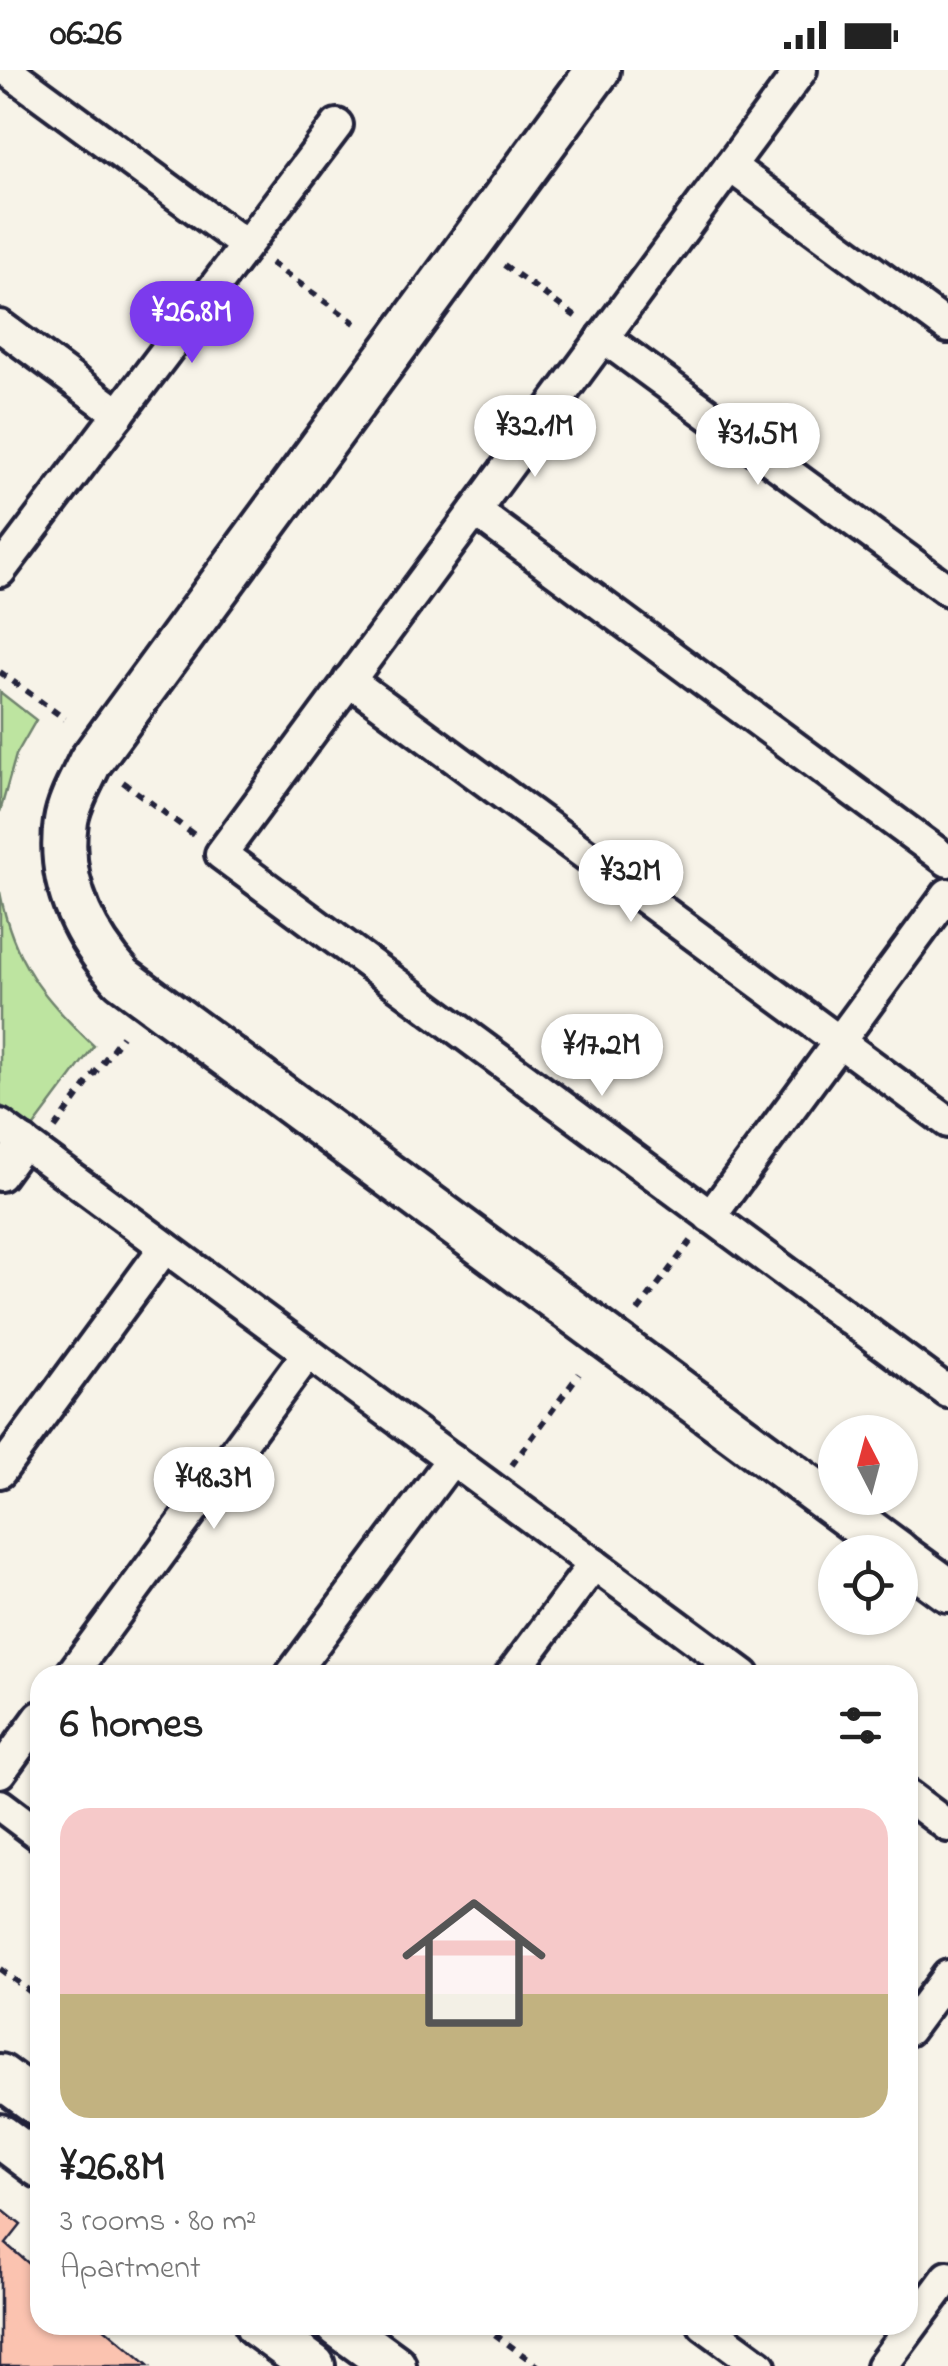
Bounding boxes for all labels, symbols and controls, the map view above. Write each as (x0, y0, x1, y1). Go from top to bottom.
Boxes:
text: 06:26 (50, 7, 122, 63)
pin: ¥26.8M (111, 281, 273, 366)
text: ¥26.8M (152, 290, 232, 337)
pin: ¥32.1M (454, 395, 616, 480)
pin: ¥31.5M (677, 403, 839, 488)
text: ¥32.1M (496, 404, 574, 451)
text: ¥31.5M (718, 412, 798, 459)
pin: ¥32M (572, 840, 690, 925)
text: ¥32M (600, 849, 662, 896)
pin: ¥17.2M (521, 1014, 683, 1099)
text: ¥17.2M (563, 1023, 641, 1070)
north arrow (818, 1415, 918, 1515)
map controls (818, 1415, 918, 1635)
pin: ¥48.3M (133, 1447, 295, 1532)
text: ¥48.3M (176, 1456, 252, 1503)
button: locate (818, 1535, 918, 1635)
text: 6 homes (60, 1695, 204, 1756)
icon: filters (833, 1698, 888, 1753)
icon: home (384, 1873, 564, 2053)
text: ¥26.8M (60, 2138, 166, 2199)
text: 3 rooms · 80 m² (60, 2199, 257, 2246)
text: Apartment (60, 2246, 201, 2293)

